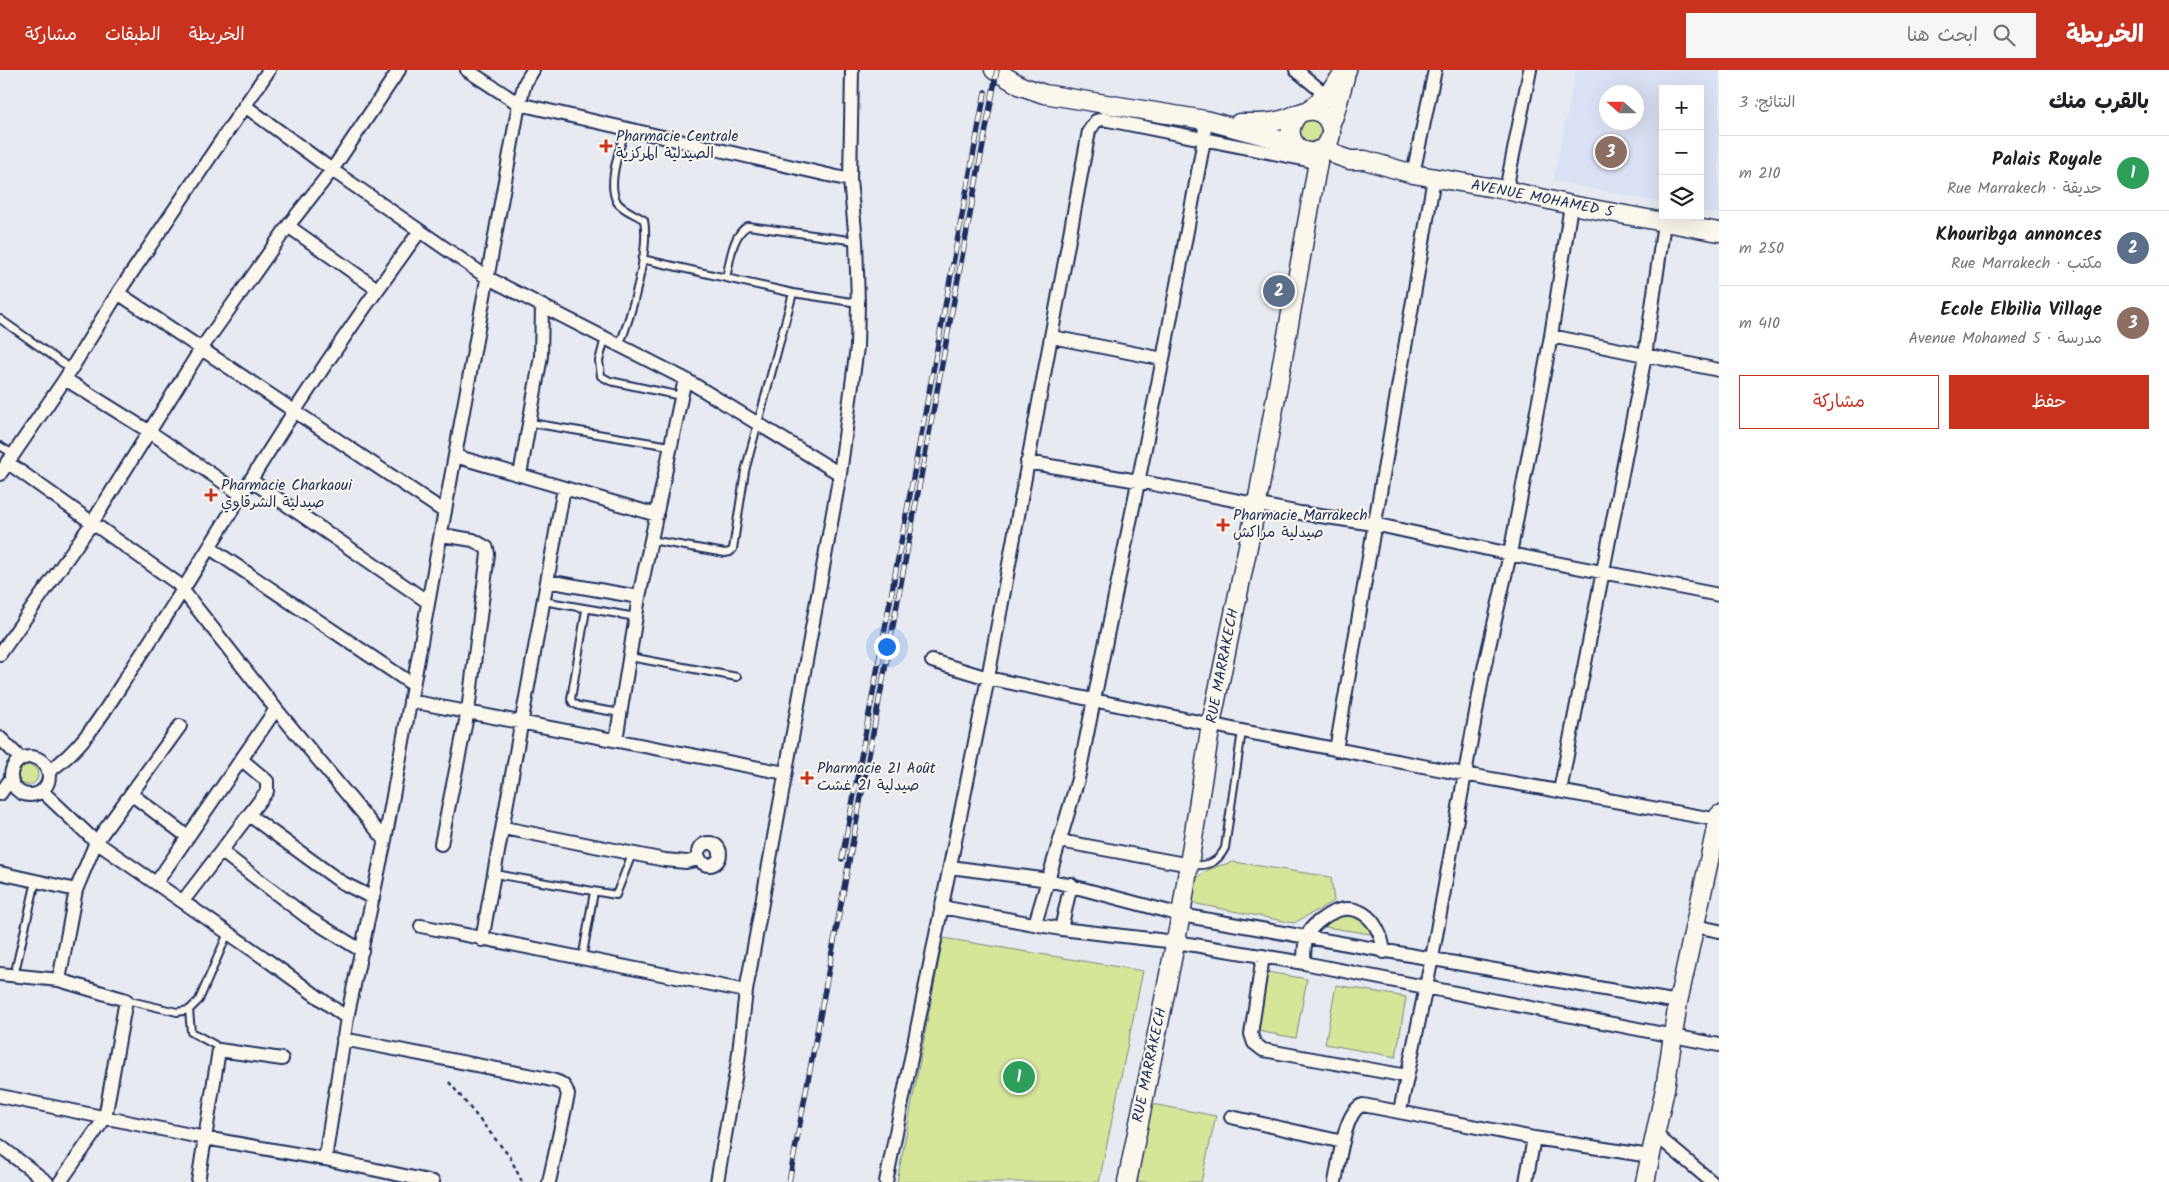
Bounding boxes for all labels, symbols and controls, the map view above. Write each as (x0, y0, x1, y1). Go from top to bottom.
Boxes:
search box (1686, 13, 2036, 58)
text: الخريطة (2066, 16, 2144, 55)
text: مشاركة (25, 21, 77, 50)
text: الطبقات (105, 21, 161, 50)
text: الخريطة (189, 21, 245, 50)
text: ابحث هنا (1907, 21, 1978, 51)
icon: search (1990, 21, 2018, 49)
north arrow (1599, 85, 1644, 130)
map controls (1659, 85, 1704, 220)
button: + (1659, 85, 1704, 130)
text: بالقرب منك (2049, 86, 2149, 119)
text: النتائج: 3 (1739, 90, 1795, 115)
place label: Pharmacie Centrale الصيدلية المركزية (616, 125, 738, 166)
button: − (1659, 130, 1704, 175)
pin: 3 (1595, 133, 1627, 171)
marker: Pharmacie Centrale الصيدلية المركزية (600, 140, 612, 152)
text: Palais Royale (1992, 145, 2102, 175)
text: 210 m (1739, 161, 1781, 186)
text: 1 (2131, 161, 2135, 186)
street label: AVENUE MOHAMED 5 (1469, 173, 1616, 225)
button: layers (1659, 175, 1704, 220)
text: حديقة · Rue Marrakech (1947, 176, 2102, 201)
text: Khouribga annonces (1936, 220, 2102, 250)
text: 250 m (1739, 236, 1784, 261)
text: 2 (2128, 236, 2138, 261)
text: مكتب · Rue Marrakech (1951, 251, 2102, 276)
pin: 2 (1263, 272, 1295, 310)
text: Ecole Elbilia Village (1940, 295, 2102, 325)
text: 410 m (1739, 311, 1780, 336)
text: 3 (2129, 311, 2137, 336)
text: مدرسة · Avenue Mohamed 5 (1908, 326, 2102, 351)
button: مشاركة (1739, 375, 1939, 429)
button: حفظ (1949, 375, 2149, 429)
place label: Pharmacie Charkaoui صيدلية الشرقاوي (221, 474, 353, 515)
marker: Pharmacie Charkaoui صيدلية الشرقاوي (205, 489, 217, 501)
place label: Pharmacie Marrakech صيدلية مراكش (1233, 504, 1368, 545)
marker: Pharmacie Marrakech صيدلية مراكش (1217, 519, 1229, 531)
street label: RUE MARRAKECH (1200, 606, 1246, 726)
your location (874, 634, 900, 660)
place label: Pharmacie 21 Août صيدلية 21 غشت (817, 757, 936, 798)
marker: Pharmacie 21 Août صيدلية 21 غشت (801, 772, 813, 784)
street label: RUE MARRAKECH (1126, 1005, 1174, 1125)
pin: 1 (1003, 1058, 1035, 1096)

